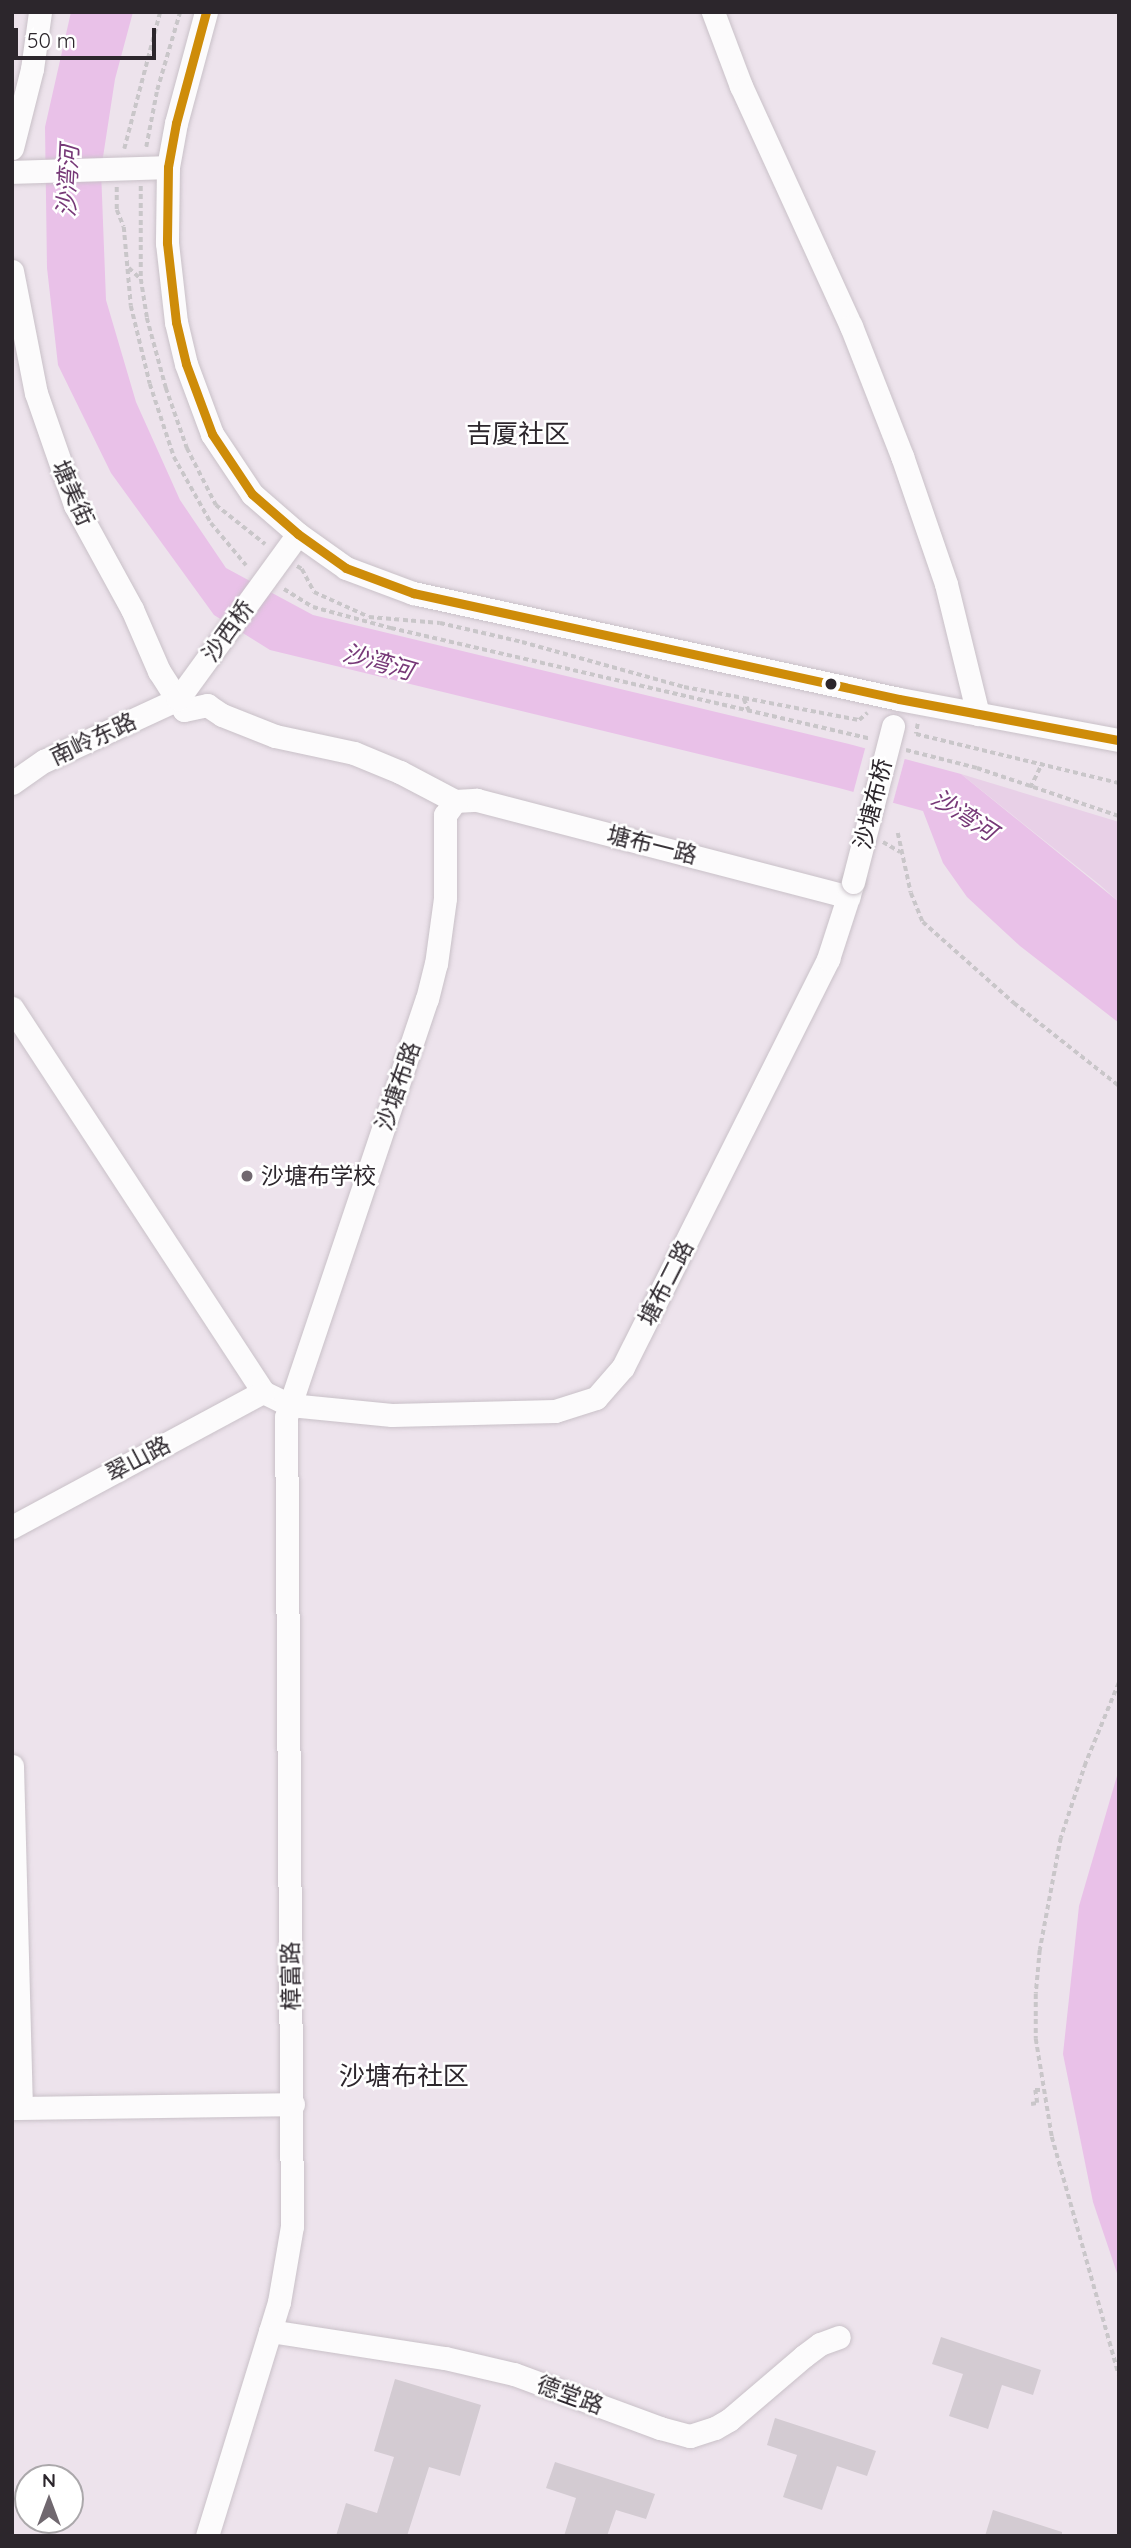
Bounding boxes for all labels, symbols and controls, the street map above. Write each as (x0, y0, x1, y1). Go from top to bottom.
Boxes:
scale bar (18, 14, 159, 58)
text: 50 m (27, 27, 76, 53)
water label: 沙湾河 (52, 144, 84, 218)
district label: 吉厦社区 (466, 418, 570, 450)
street label: 塘美街 (46, 456, 100, 530)
street label: 沙西桥 (197, 595, 259, 667)
water label: 沙湾河 (339, 638, 417, 686)
unlabelled marker (824, 677, 838, 691)
street label: 南岭东路 (45, 707, 141, 771)
street label: 沙塘布桥 (848, 756, 898, 852)
water label: 沙湾河 (926, 783, 1002, 847)
street label: 塘布一路 (604, 820, 700, 870)
street label: 沙塘布路 (370, 1038, 426, 1134)
place label: 沙塘布学校 (261, 1162, 376, 1190)
marker: 沙塘布学校 (239, 1168, 255, 1184)
street label: 塘布二路 (633, 1236, 699, 1330)
street label: 翠山路 (101, 1431, 175, 1487)
street label: 樟富路 (277, 1941, 305, 2011)
district label: 沙塘布社区 (339, 2060, 469, 2092)
street label: 德堂路 (533, 2370, 607, 2420)
north arrow (14, 2464, 84, 2534)
text: N (42, 2468, 56, 2492)

